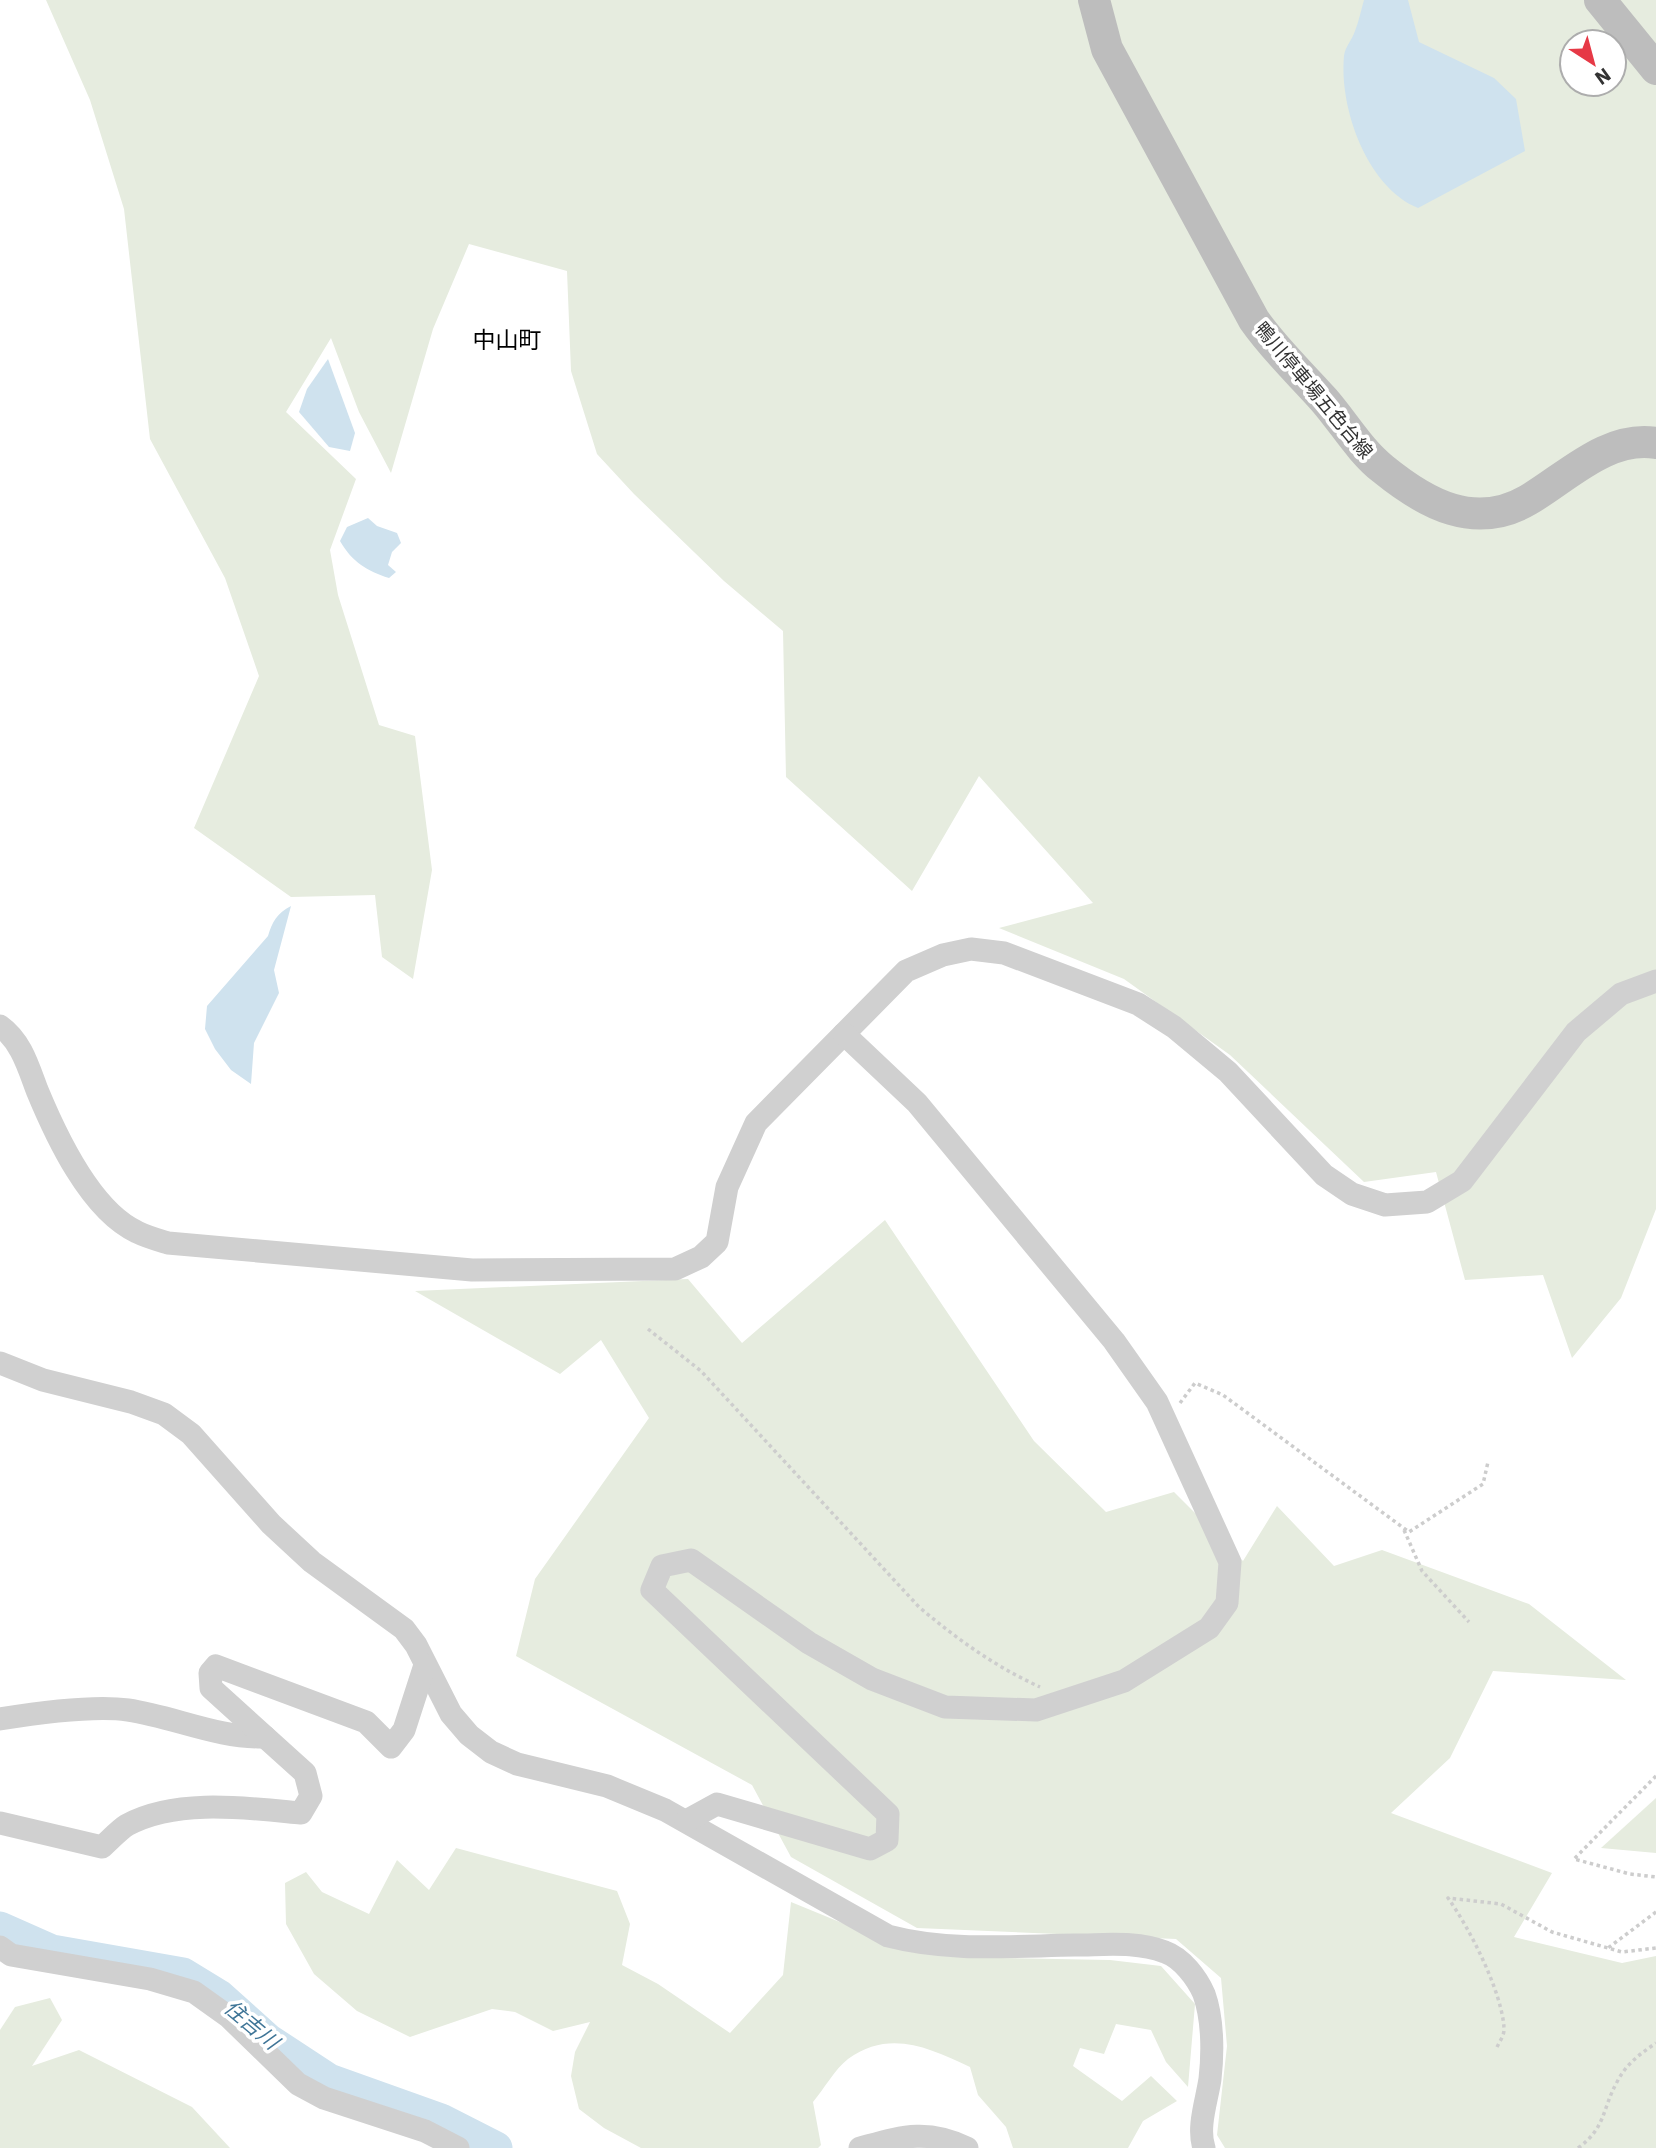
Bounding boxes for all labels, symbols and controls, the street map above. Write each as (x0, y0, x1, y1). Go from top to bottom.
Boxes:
north arrow (1558, 28, 1628, 98)
text: N (1590, 63, 1616, 91)
street label: 鴨川停車場五色台線 (1250, 317, 1378, 463)
district label: 中山町 (473, 324, 542, 354)
water label: 住吉川 (219, 1993, 287, 2056)

